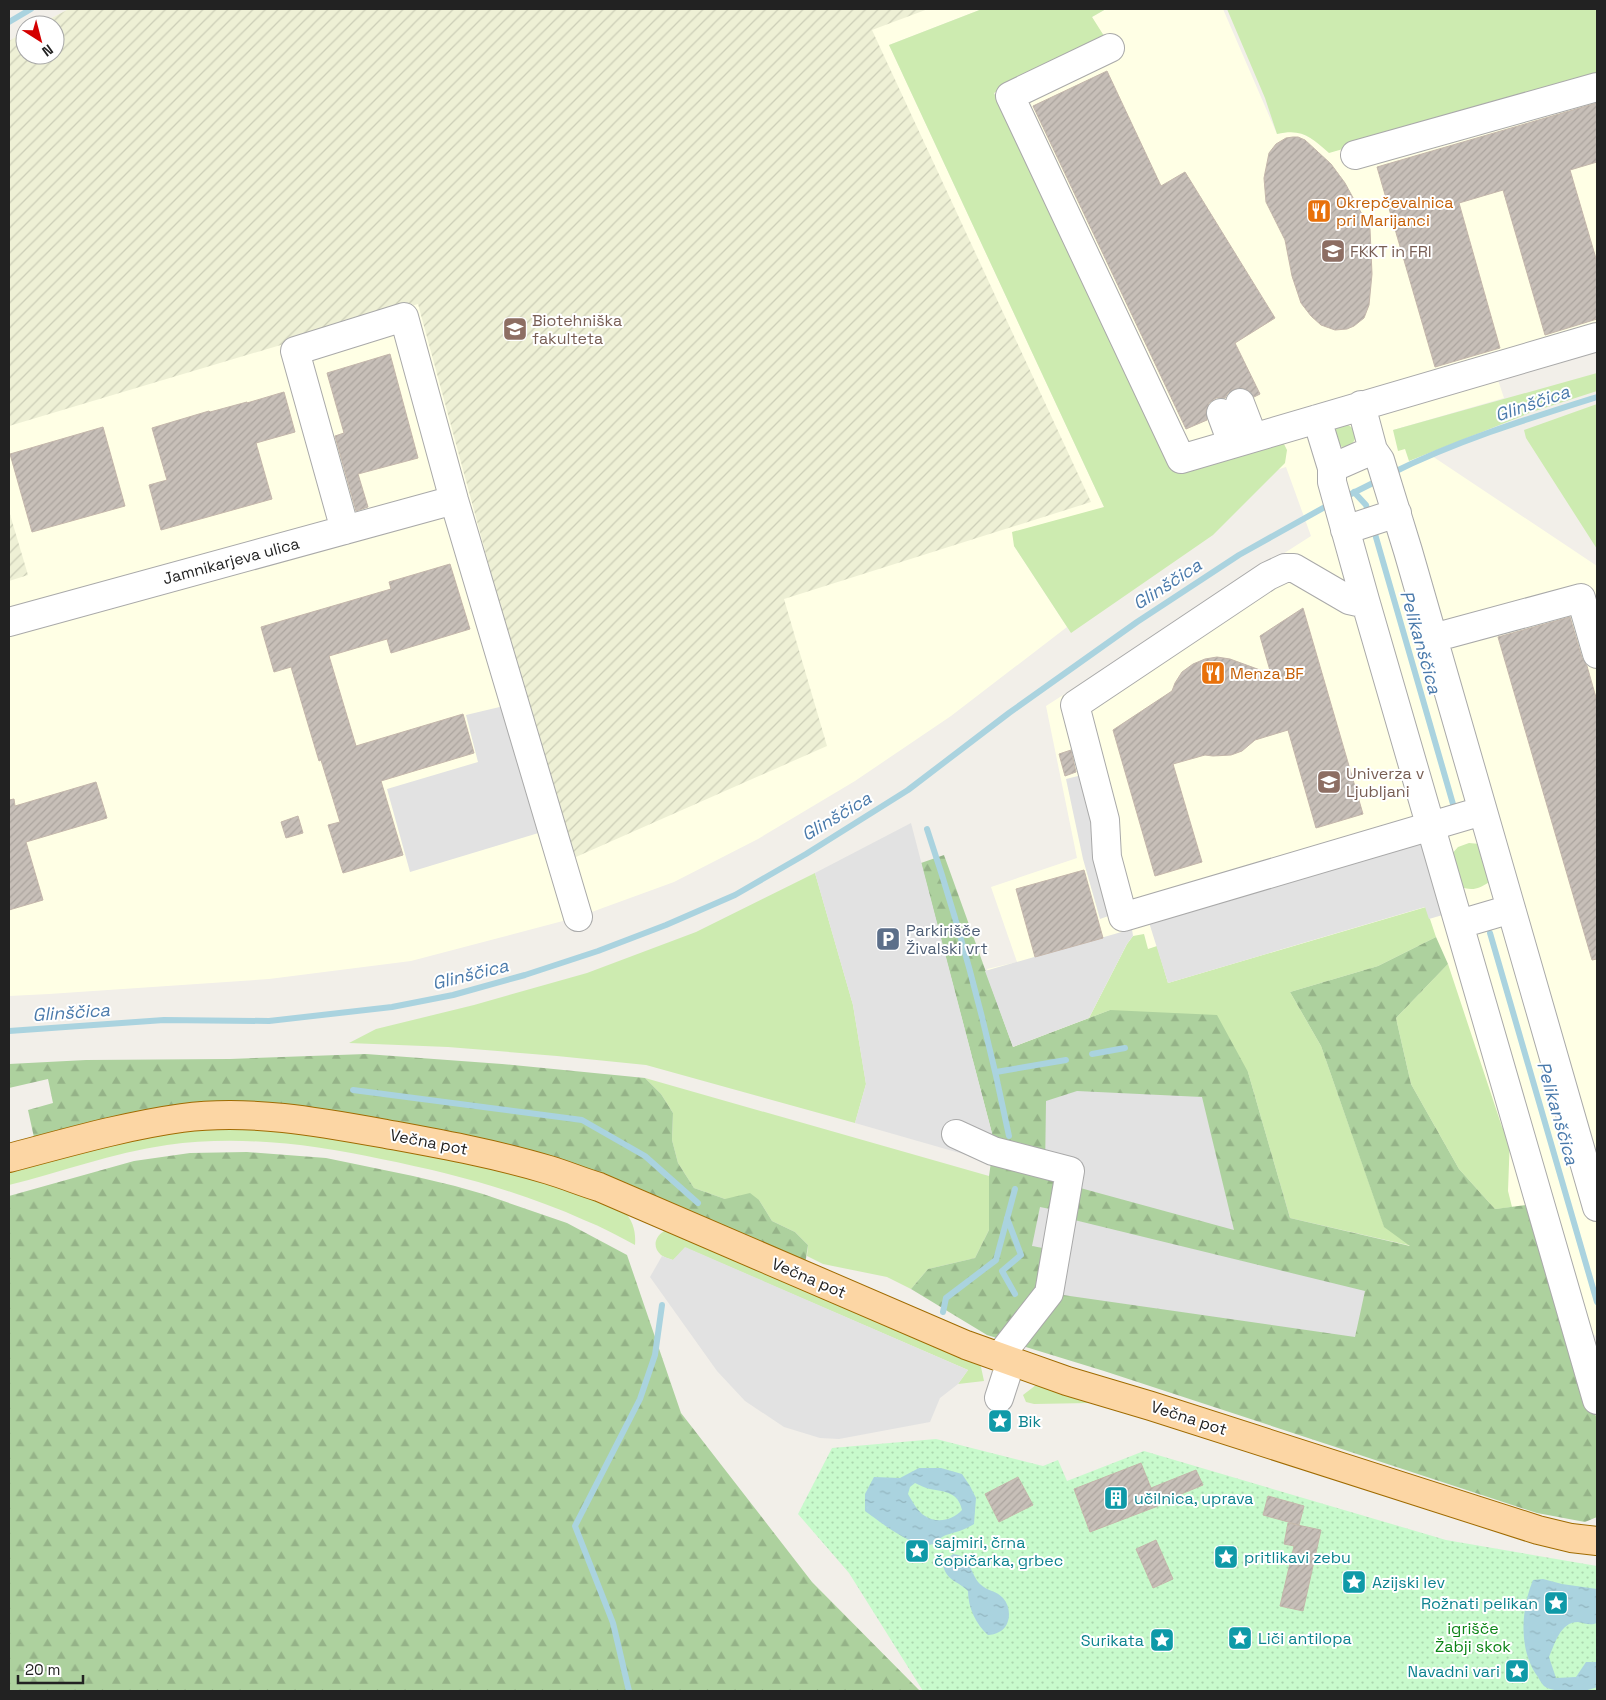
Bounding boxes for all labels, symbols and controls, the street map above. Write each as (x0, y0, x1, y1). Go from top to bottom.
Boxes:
north arrow (15, 15, 65, 65)
text: N (39, 40, 57, 61)
place label: Okrepčevalnica pri Marijanci (1336, 192, 1454, 231)
restaurant icon: Okrepčevalnica pri Marijanci (1306, 198, 1332, 224)
school or university icon: FKKT in FRI (1320, 238, 1346, 264)
place label: FKKT in FRI (1350, 241, 1432, 262)
place label: Biotehniška fakulteta (532, 310, 622, 349)
school or university icon: Biotehniška fakulteta (502, 316, 528, 342)
water label: Glinščica (1492, 379, 1573, 426)
street label: Jamnikarjeva ulica (160, 533, 302, 589)
water label: Glinščica (1128, 553, 1206, 615)
water label: Pelikanščica (1395, 588, 1447, 697)
restaurant icon: Menza BF (1200, 660, 1226, 686)
place label: Menza BF (1230, 663, 1304, 684)
place label: Univerza v Ljubljani (1346, 763, 1425, 802)
school or university icon: Univerza v Ljubljani (1316, 769, 1342, 795)
water label: Glinščica (797, 786, 876, 846)
place label: Parkirišče Živalski vrt (906, 920, 988, 959)
parking icon: Parkirišče Živalski vrt (875, 926, 901, 952)
water label: Glinščica (430, 953, 511, 995)
water label: Glinščica (32, 998, 111, 1026)
water label: Pelikanščica (1532, 1059, 1584, 1168)
street label: Večna pot (388, 1124, 470, 1160)
street label: Večna pot (769, 1253, 849, 1303)
street label: Večna pot (1148, 1396, 1230, 1440)
place icon: Bik (987, 1408, 1013, 1434)
place label: Bik (1018, 1411, 1041, 1432)
building icon: učilnica, uprava (1103, 1485, 1129, 1511)
place label: učilnica, uprava (1134, 1488, 1254, 1509)
place label: sajmiri, črna čopičarka, grbec (934, 1532, 1063, 1571)
place icon: sajmiri, črna čopičarka, grbec (904, 1538, 930, 1564)
place icon: pritlikavi zebu (1213, 1544, 1239, 1570)
place label: pritlikavi zebu (1244, 1547, 1351, 1568)
place icon: Azijski lev (1341, 1569, 1367, 1595)
place label: Azijski lev (1372, 1572, 1445, 1593)
place icon: Rožnati pelikan (1543, 1590, 1569, 1616)
place label: Rožnati pelikan (1421, 1593, 1538, 1614)
park label: igrišče Žabji skok (1435, 1618, 1511, 1657)
place icon: Liči antilopa (1227, 1625, 1253, 1651)
place icon: Surikata (1149, 1627, 1175, 1653)
place label: Liči antilopa (1258, 1628, 1352, 1649)
place label: Surikata (1081, 1630, 1144, 1651)
scale bar (18, 1652, 82, 1684)
place icon: Navadni vari (1504, 1658, 1530, 1684)
text: 20 m (25, 1660, 60, 1679)
place label: Navadni vari (1408, 1661, 1500, 1682)

